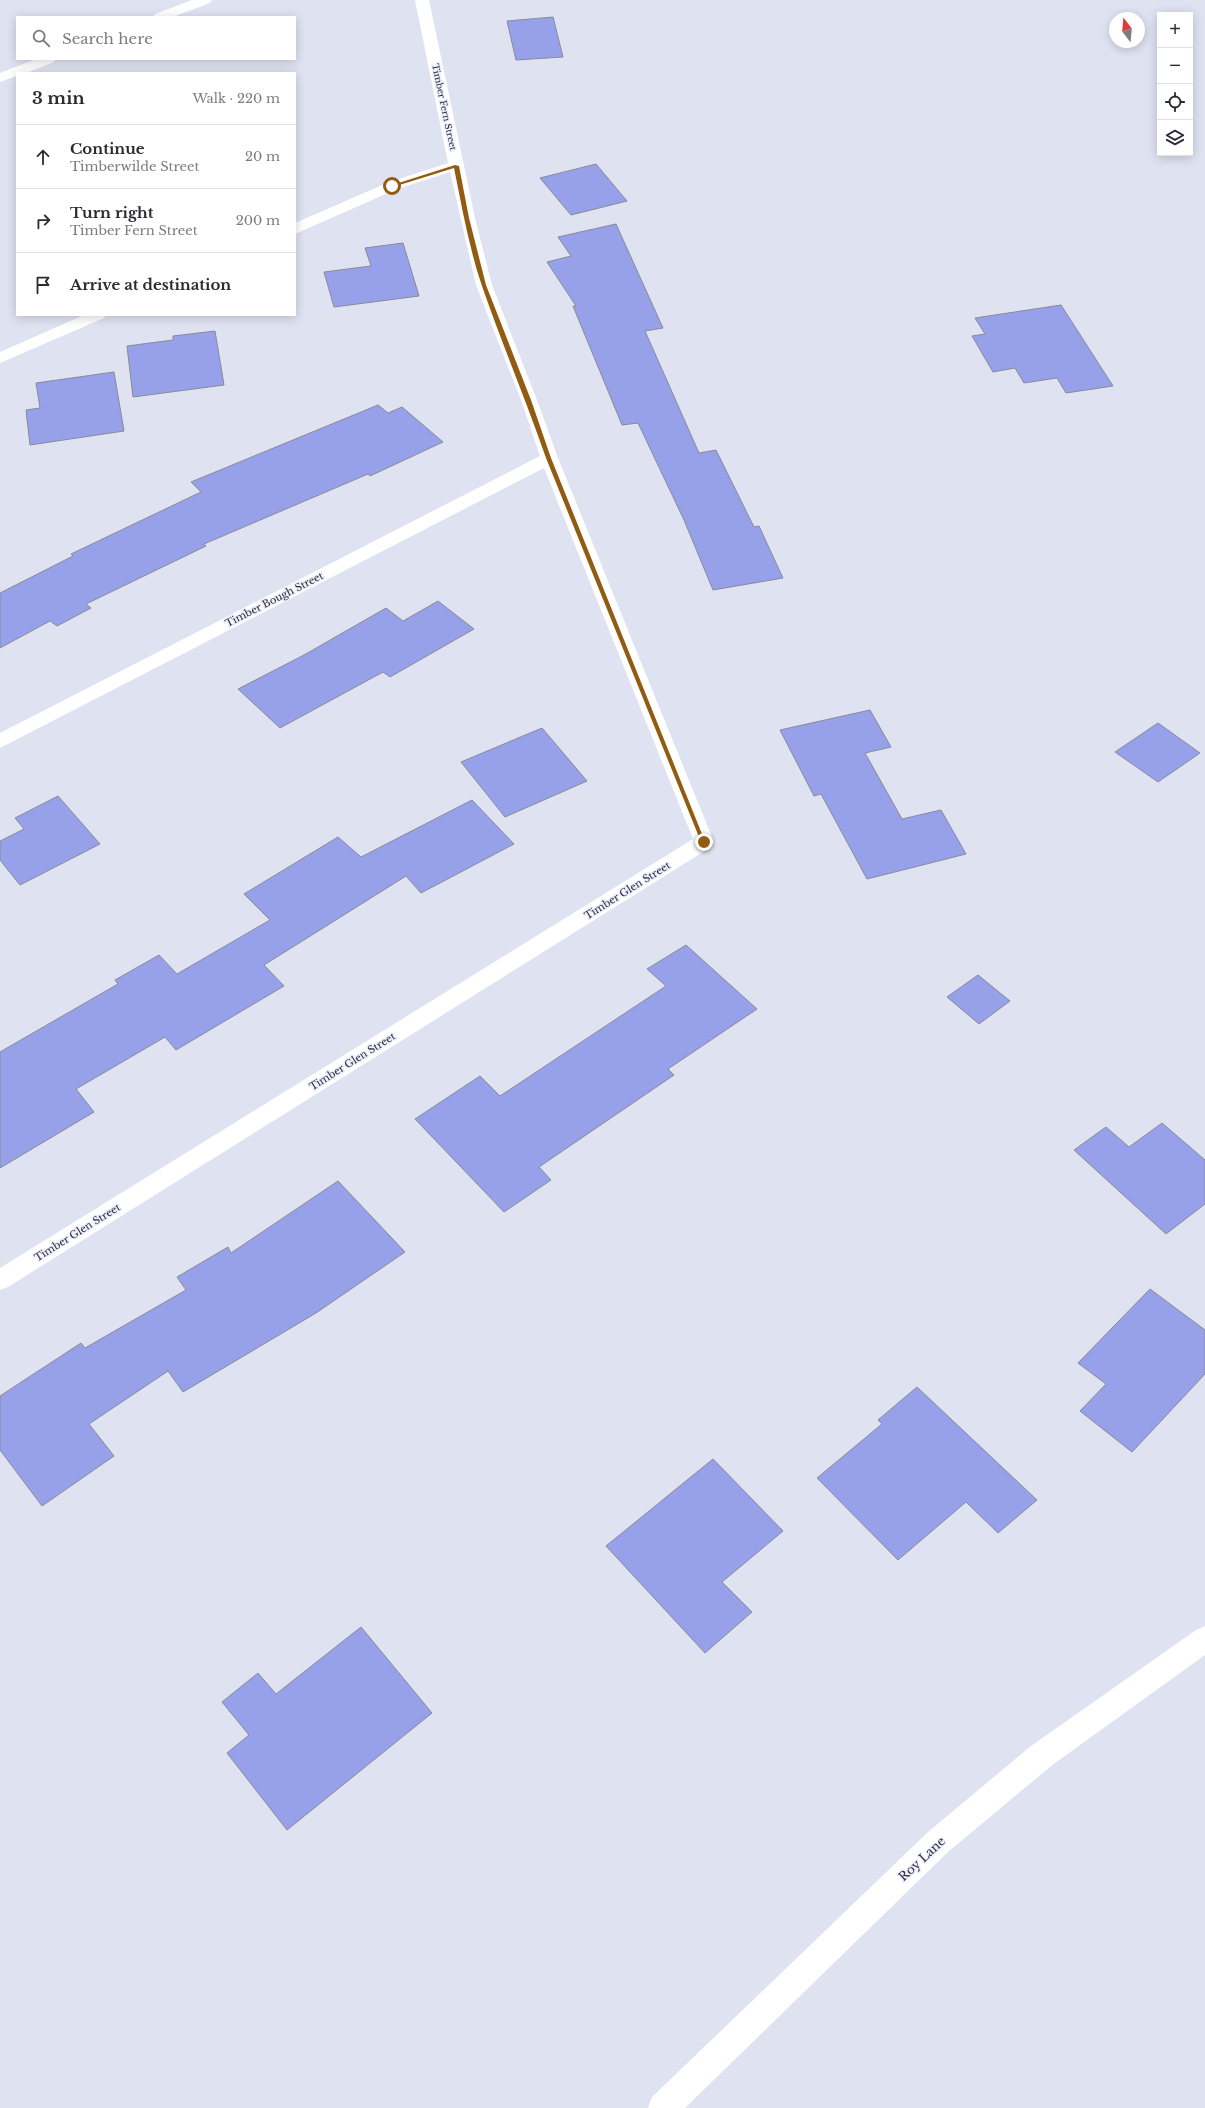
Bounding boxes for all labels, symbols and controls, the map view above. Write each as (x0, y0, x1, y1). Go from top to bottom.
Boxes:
north arrow (1109, 12, 1145, 48)
map controls (1157, 12, 1193, 156)
button: + (1157, 12, 1193, 48)
search box (16, 16, 296, 60)
icon: search (30, 27, 52, 49)
text: Search here (62, 29, 153, 48)
button: − (1157, 48, 1193, 84)
street label: Timber Fern Street (430, 63, 459, 152)
button: locate (1157, 84, 1193, 120)
text: 3 min (32, 88, 85, 109)
text: Walk · 220 m (192, 90, 280, 107)
button: layers (1157, 120, 1193, 156)
text: Continue (70, 139, 145, 158)
icon: ahead (32, 146, 54, 168)
text: 20 m (245, 148, 280, 165)
text: Timberwilde Street (70, 158, 199, 175)
route start (383, 177, 401, 195)
text: Turn right (70, 203, 153, 222)
icon: right (32, 210, 54, 232)
text: 200 m (236, 212, 280, 229)
text: Timber Fern Street (70, 222, 198, 239)
icon: arrive (32, 274, 54, 296)
text: Arrive at destination (70, 275, 231, 294)
street label: Timber Bough Street (223, 569, 326, 630)
route end (695, 833, 713, 851)
street label: Timber Glen Street (582, 859, 673, 922)
street label: Timber Glen Street (307, 1030, 398, 1093)
street label: Timber Glen Street (32, 1201, 123, 1264)
street label: Roy Lane (895, 1833, 948, 1884)

